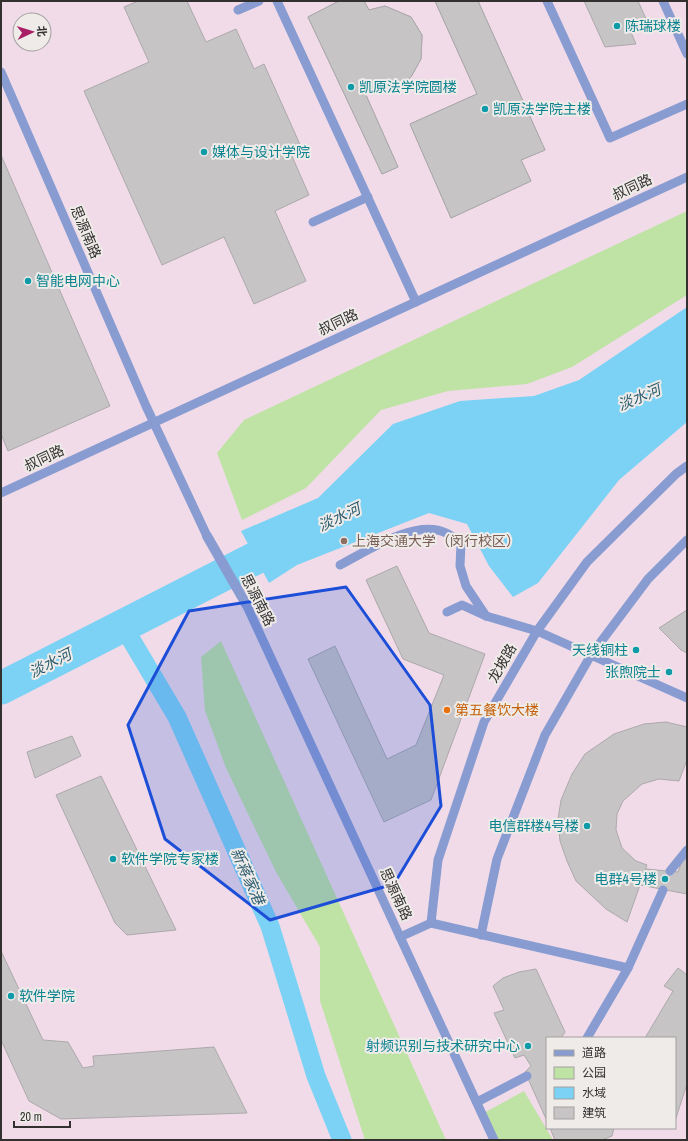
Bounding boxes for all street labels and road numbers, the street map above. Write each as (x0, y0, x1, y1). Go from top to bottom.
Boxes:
street label: 叔同路 (609, 170, 655, 204)
street label: 思源南路 (67, 203, 105, 261)
street label: 叔同路 (315, 305, 361, 339)
street label: 叔同路 (21, 441, 67, 475)
street label: 思源南路 (237, 571, 279, 629)
street label: 龙坡路 (484, 640, 520, 686)
street label: 思源南路 (376, 865, 416, 923)

